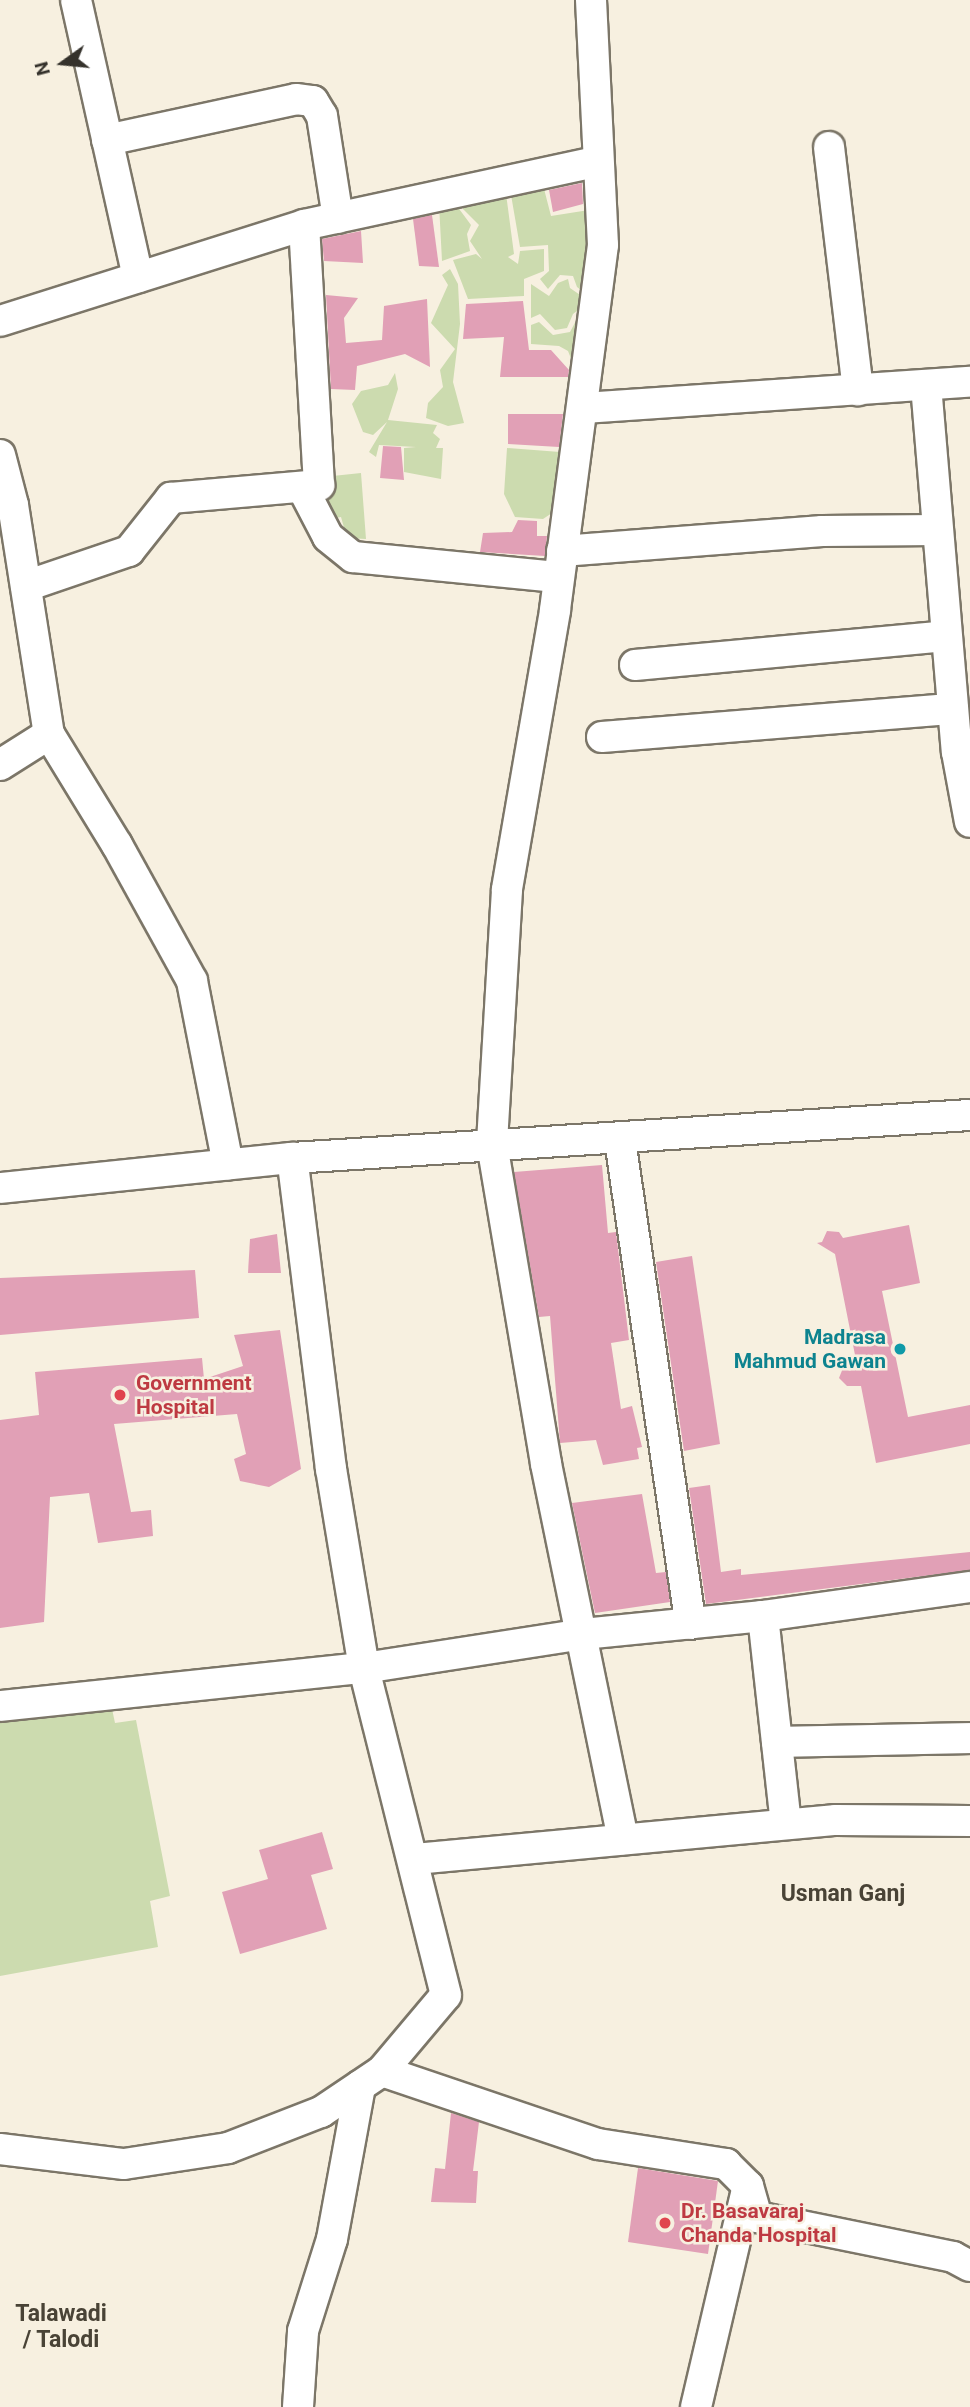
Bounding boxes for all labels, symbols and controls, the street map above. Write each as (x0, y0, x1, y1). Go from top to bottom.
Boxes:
north arrow (28, 28, 98, 98)
text: N (29, 59, 55, 78)
place label: Madrasa Mahmud Gawan (734, 1324, 886, 1374)
marker: Madrasa Mahmud Gawan (892, 1341, 908, 1357)
place label: Government Hospital (136, 1370, 252, 1420)
marker: Government Hospital (110, 1385, 130, 1405)
district label: Usman Ganj (781, 1880, 905, 1908)
place label: Dr. Basavaraj Chanda Hospital (681, 2198, 837, 2248)
marker: Dr. Basavaraj Chanda Hospital (655, 2213, 675, 2233)
district label: Talawadi / Talodi (15, 2300, 107, 2354)

